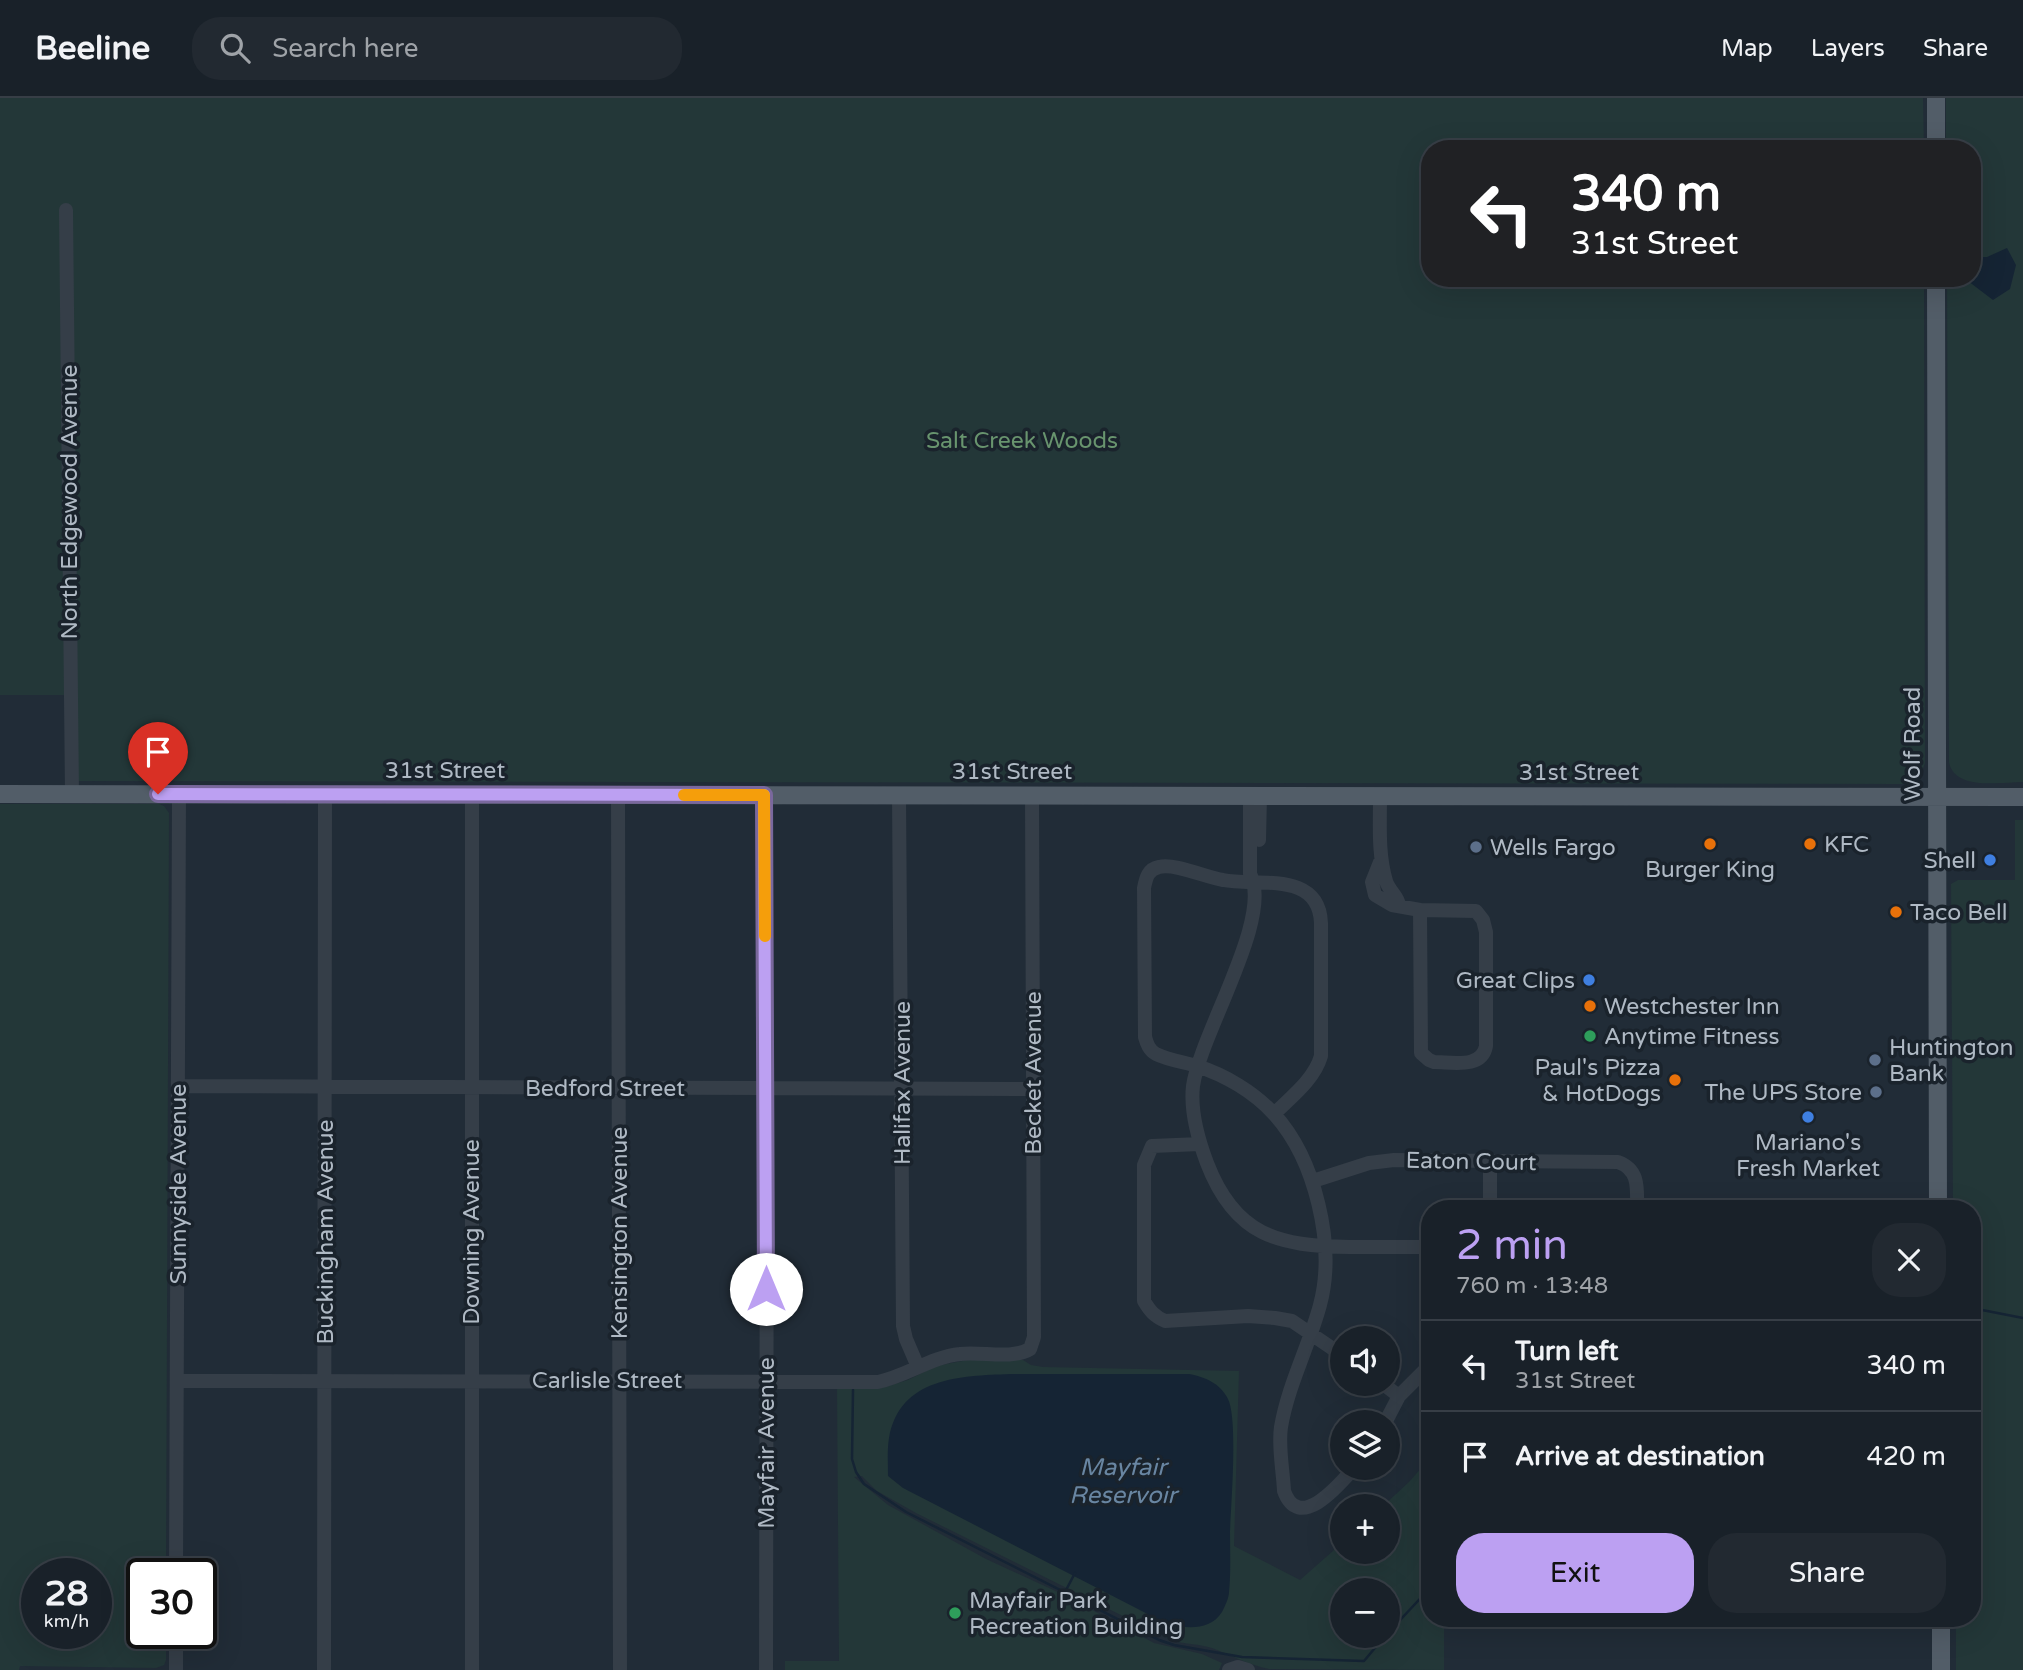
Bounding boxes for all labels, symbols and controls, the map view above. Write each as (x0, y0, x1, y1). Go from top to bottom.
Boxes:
search box (192, 17, 682, 80)
text: Beeline (35, 29, 150, 68)
icon: search (216, 29, 254, 67)
text: Search here (272, 33, 418, 64)
text: Map (1721, 34, 1773, 63)
text: Layers (1811, 34, 1885, 63)
text: Share (1923, 34, 1988, 63)
text: 340 m (1571, 165, 1721, 224)
icon: left (1456, 168, 1547, 259)
text: 31st Street (1571, 225, 1738, 263)
street label: North Edgewood Avenue (56, 365, 84, 639)
park label: Salt Creek Woods (926, 427, 1118, 455)
street label: Wolf Road (1899, 687, 1927, 801)
pin (128, 722, 188, 794)
icon: arrive (139, 733, 177, 771)
street label: 31st Street (385, 757, 505, 785)
street label: 31st Street (952, 758, 1072, 786)
street label: 31st Street (1519, 759, 1639, 787)
place label: KFC (1824, 831, 1869, 859)
place label: Wells Fargo (1490, 834, 1616, 862)
marker: Burger King (1702, 836, 1718, 852)
marker: KFC (1802, 836, 1818, 852)
marker: Wells Fargo (1468, 839, 1484, 855)
place label: Shell (1924, 847, 1976, 875)
marker: Shell (1982, 852, 1998, 868)
place label: Burger King (1645, 856, 1775, 884)
place label: Taco Bell (1910, 899, 2008, 927)
marker: Taco Bell (1888, 904, 1904, 920)
place label: Great Clips (1456, 967, 1575, 995)
marker: Great Clips (1581, 972, 1597, 988)
street label: Becket Avenue (1020, 991, 1048, 1155)
place label: Westchester Inn (1604, 993, 1780, 1021)
marker: Westchester Inn (1582, 998, 1598, 1014)
street label: Halifax Avenue (889, 1001, 917, 1165)
place label: Anytime Fitness (1604, 1023, 1780, 1051)
marker: Anytime Fitness (1582, 1028, 1598, 1044)
place label: Huntington Bank (1889, 1034, 2013, 1088)
marker: Huntington Bank (1867, 1052, 1883, 1068)
place label: Paul's Pizza & HotDogs (1535, 1054, 1661, 1108)
marker: Paul's Pizza & HotDogs (1667, 1072, 1683, 1088)
street label: Bedford Street (525, 1075, 685, 1103)
place label: The UPS Store (1704, 1079, 1862, 1107)
street label: Sunnyside Avenue (165, 1084, 193, 1284)
marker: The UPS Store (1868, 1084, 1884, 1100)
marker: Mariano's Fresh Market (1800, 1109, 1816, 1125)
street label: Buckingham Avenue (312, 1119, 340, 1345)
street label: Kensington Avenue (606, 1127, 634, 1339)
place label: Mariano's Fresh Market (1736, 1129, 1880, 1183)
street label: Downing Avenue (458, 1139, 486, 1325)
street label: Eaton Court (1405, 1147, 1537, 1177)
text: 2 min (1456, 1220, 1568, 1271)
button: close (1872, 1223, 1946, 1297)
position arrow (729, 1252, 803, 1326)
text: 760 m · 13:48 (1456, 1272, 1608, 1300)
map controls (1330, 1326, 1400, 1648)
button: sound (1330, 1326, 1400, 1396)
text: Turn left (1515, 1336, 1618, 1367)
icon: left (1456, 1347, 1494, 1385)
text: 340 m (1866, 1350, 1946, 1381)
street label: Mayfair Avenue (753, 1357, 781, 1529)
street label: Carlisle Street (532, 1367, 683, 1395)
text: 31st Street (1515, 1367, 1635, 1395)
button: layers (1330, 1410, 1400, 1480)
icon: arrive (1456, 1438, 1494, 1476)
text: Arrive at destination (1515, 1441, 1765, 1472)
text: 420 m (1866, 1441, 1946, 1472)
water label: Mayfair Reservoir (1069, 1453, 1179, 1510)
button: + (1330, 1494, 1400, 1564)
button: Exit (1456, 1533, 1694, 1613)
button: Share (1708, 1533, 1946, 1613)
speed limit sign: 30 (126, 1558, 217, 1649)
text: 28 (45, 1573, 88, 1615)
button: − (1330, 1578, 1400, 1648)
place label: Mayfair Park Recreation Building (969, 1587, 1183, 1641)
marker: Mayfair Park Recreation Building (947, 1605, 963, 1621)
text: km/h (44, 1610, 89, 1632)

